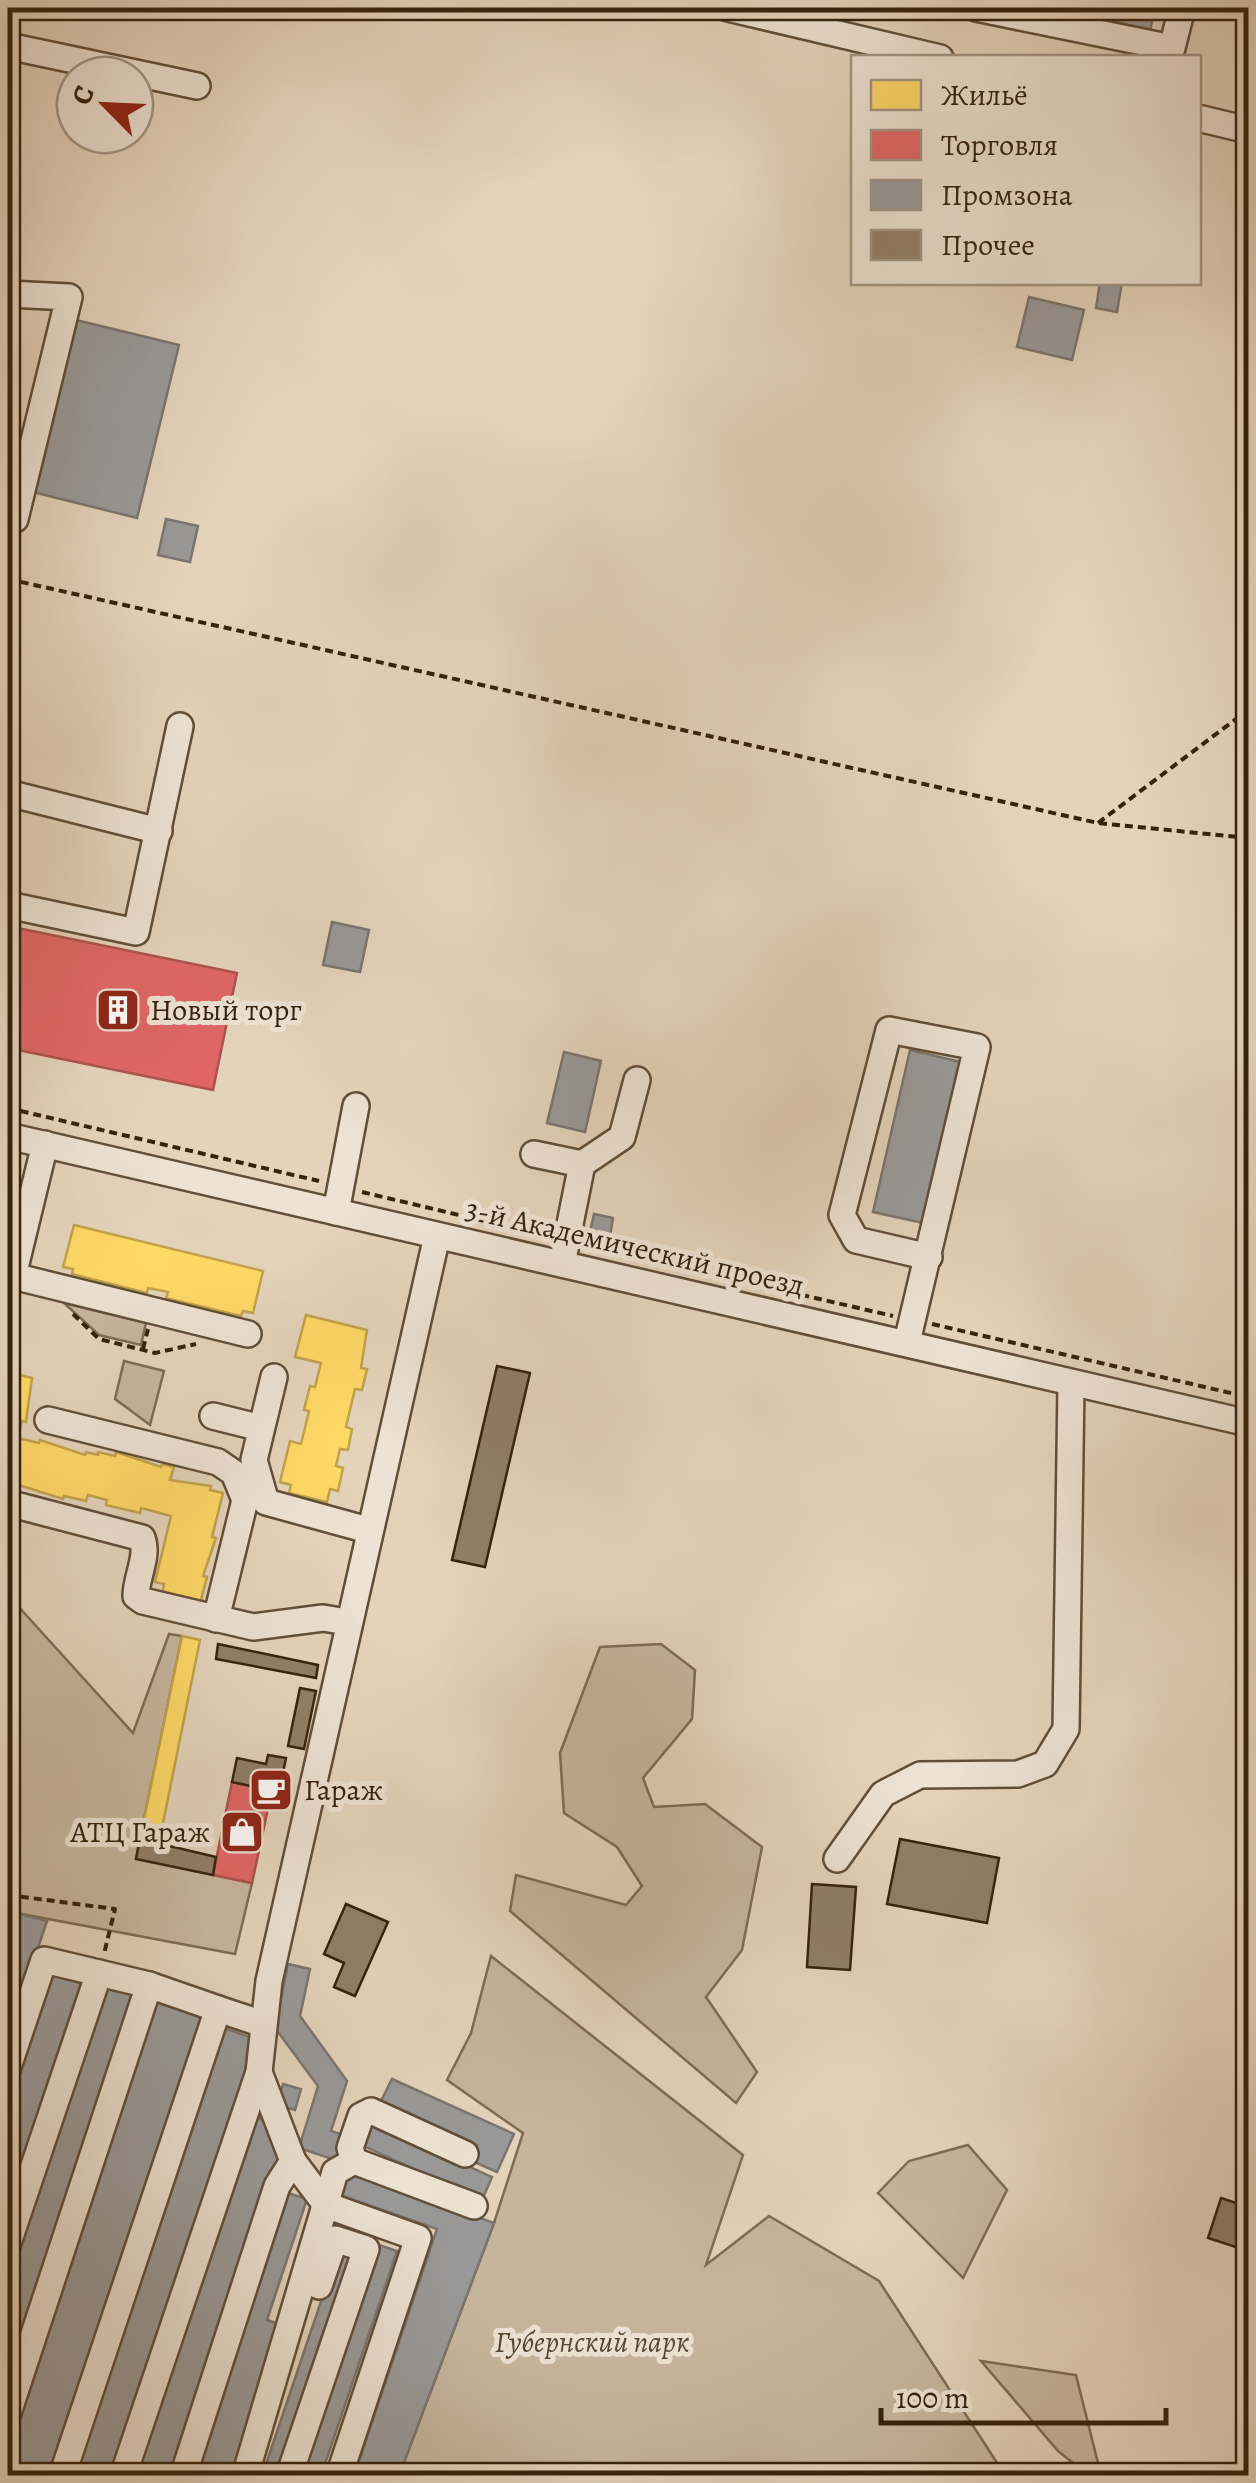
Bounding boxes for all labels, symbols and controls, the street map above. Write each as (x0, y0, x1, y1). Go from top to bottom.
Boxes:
north arrow (55, 55, 155, 155)
legend (851, 55, 1201, 285)
text: Жильё (941, 75, 1028, 115)
text: С (62, 80, 104, 111)
text: Торговля (941, 125, 1058, 165)
text: Промзона (941, 175, 1073, 215)
text: Прочее (941, 225, 1035, 265)
building icon: Новый торг (95, 987, 141, 1033)
place label: Новый торг (150, 990, 302, 1030)
street label: 3-й Академический проезд (462, 1189, 808, 1305)
cafe icon: Гараж (248, 1767, 294, 1813)
place label: Гараж (304, 1770, 383, 1810)
shop icon: АТЦ Гараж (219, 1809, 265, 1855)
place label: АТЦ Гараж (70, 1812, 210, 1852)
park label: Губернский парк (494, 2322, 690, 2362)
scale bar (881, 2363, 1166, 2425)
text: 100 m (896, 2378, 969, 2418)

